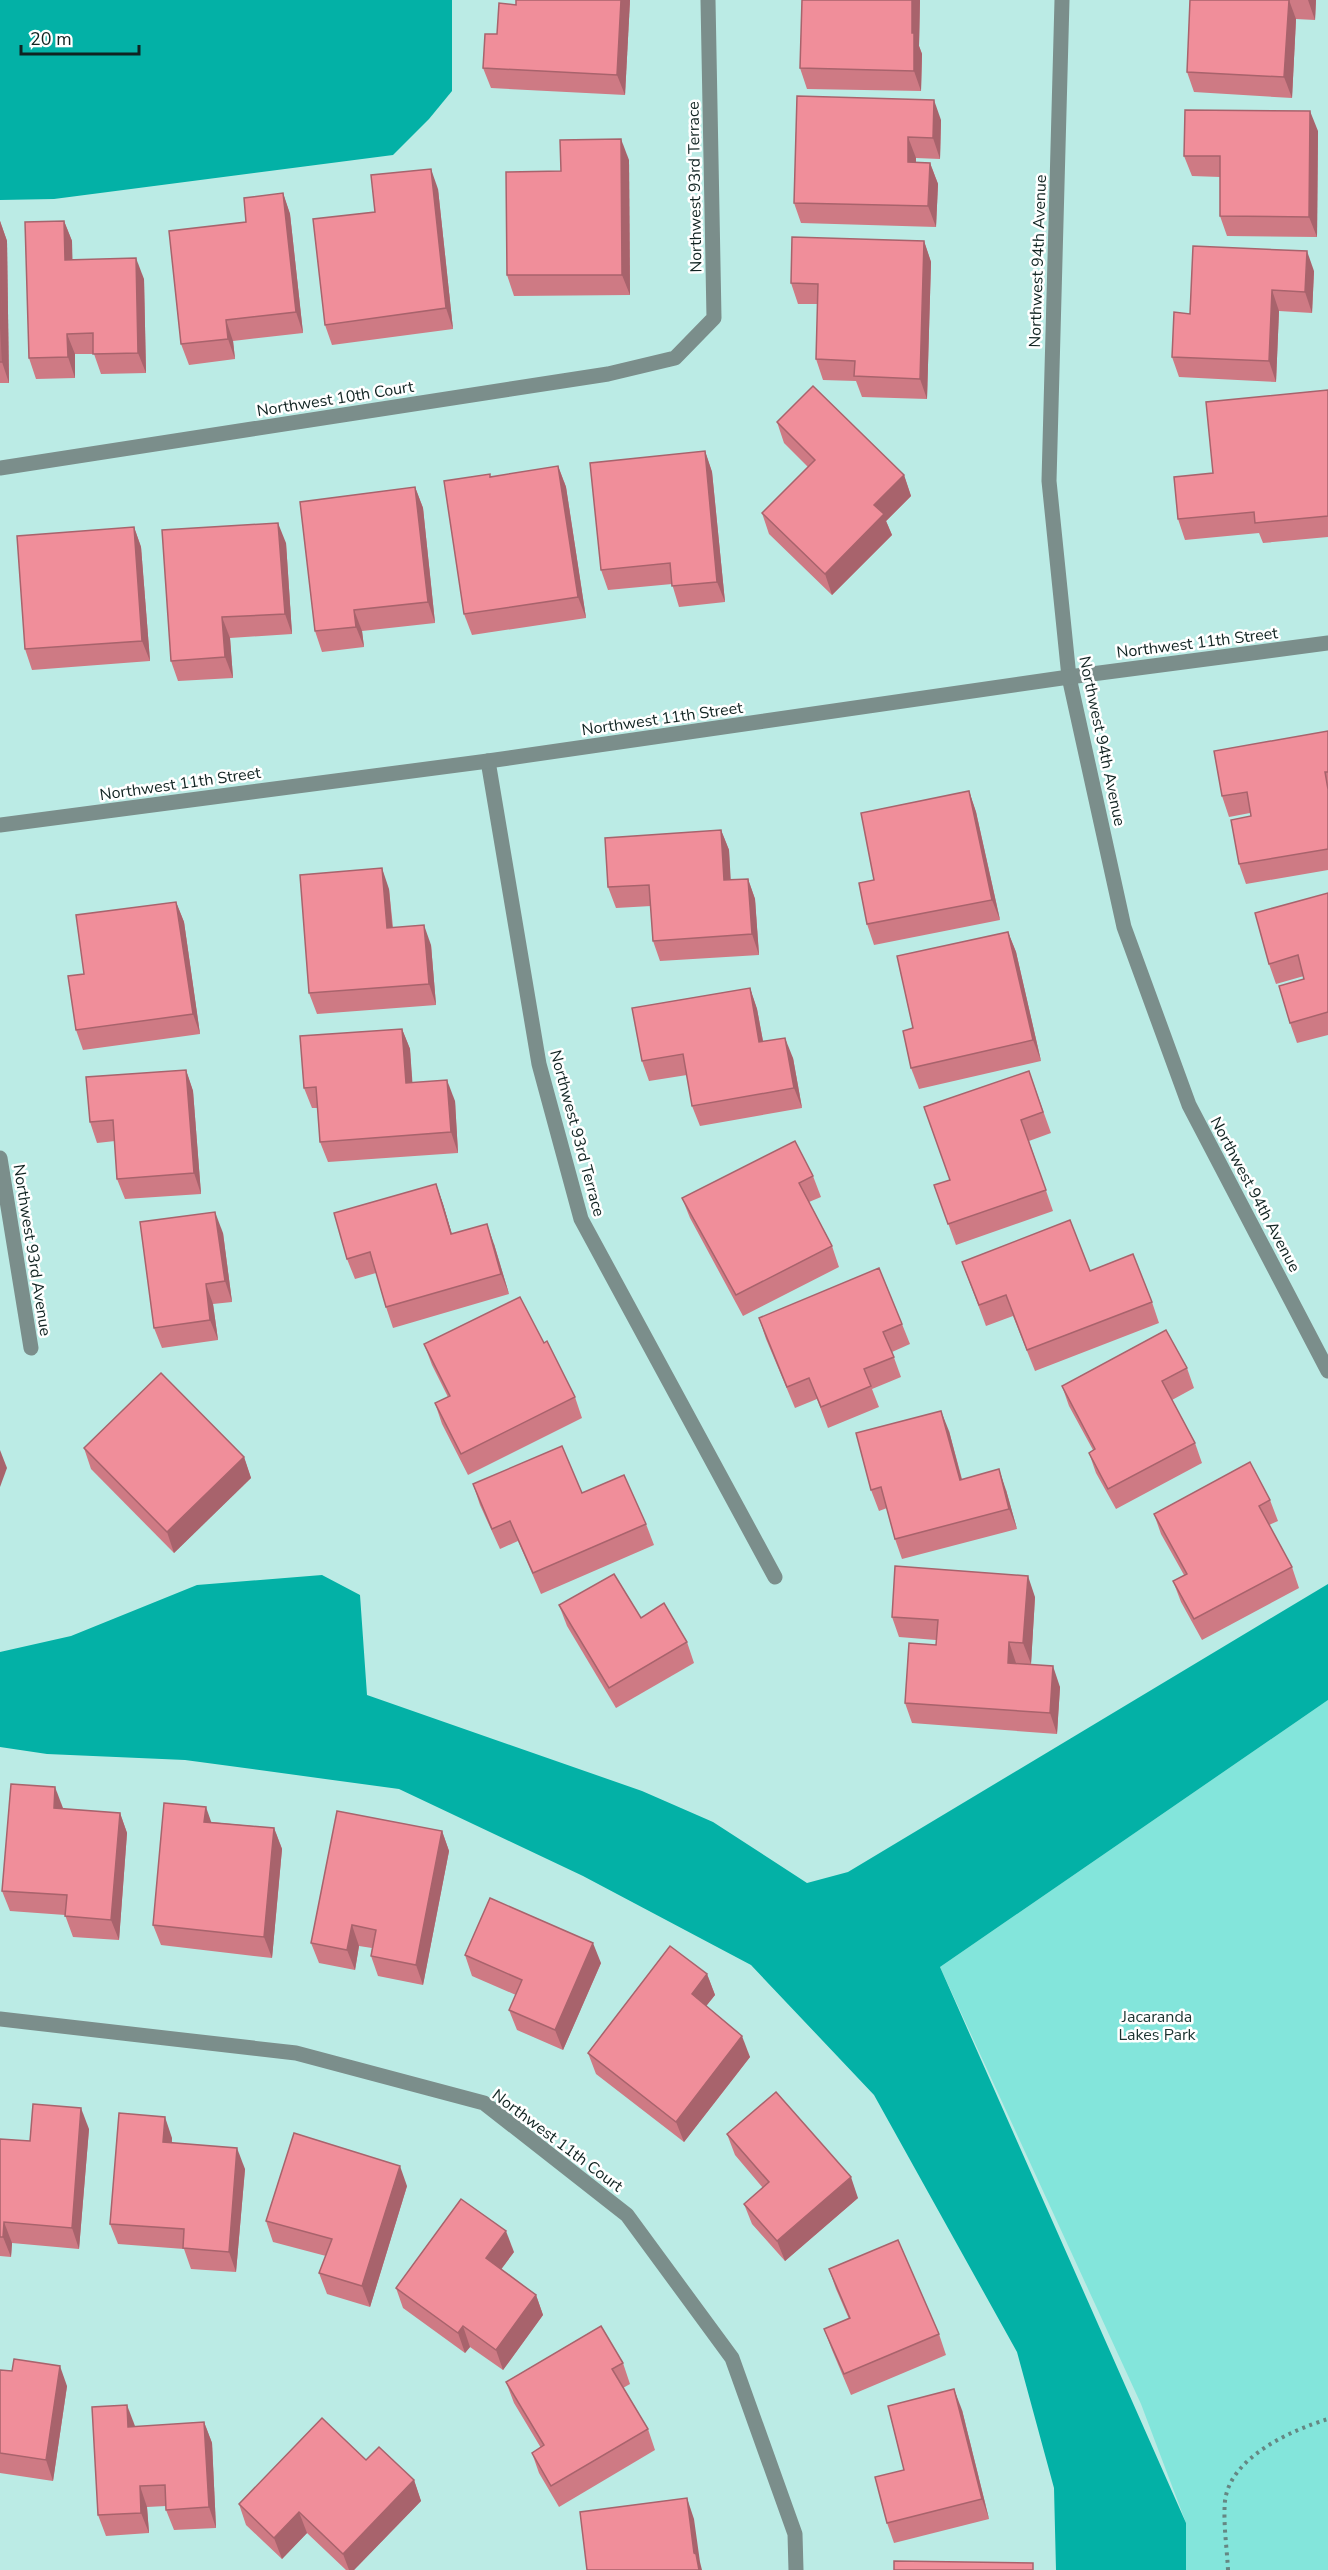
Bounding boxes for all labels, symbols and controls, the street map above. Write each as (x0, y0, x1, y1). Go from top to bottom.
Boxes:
scale bar (21, 18, 140, 56)
text: 20 m (30, 27, 72, 51)
street label: Northwest 93rd Terrace (683, 101, 707, 273)
street label: Northwest 94th Avenue (1024, 174, 1052, 348)
street label: Northwest 10th Court (255, 376, 416, 422)
street label: Northwest 11th Street (1115, 622, 1279, 664)
street label: Northwest 94th Avenue (1073, 654, 1131, 828)
street label: Northwest 11th Street (580, 697, 744, 741)
street label: Northwest 11th Street (98, 762, 262, 806)
street label: Northwest 93rd Terrace (544, 1048, 610, 1219)
street label: Northwest 94th Avenue (1205, 1113, 1305, 1276)
street label: Northwest 93rd Avenue (8, 1163, 56, 1338)
park label: Jacaranda Lakes Park (1118, 2006, 1197, 2046)
street label: Northwest 11th Court (487, 2084, 628, 2198)

